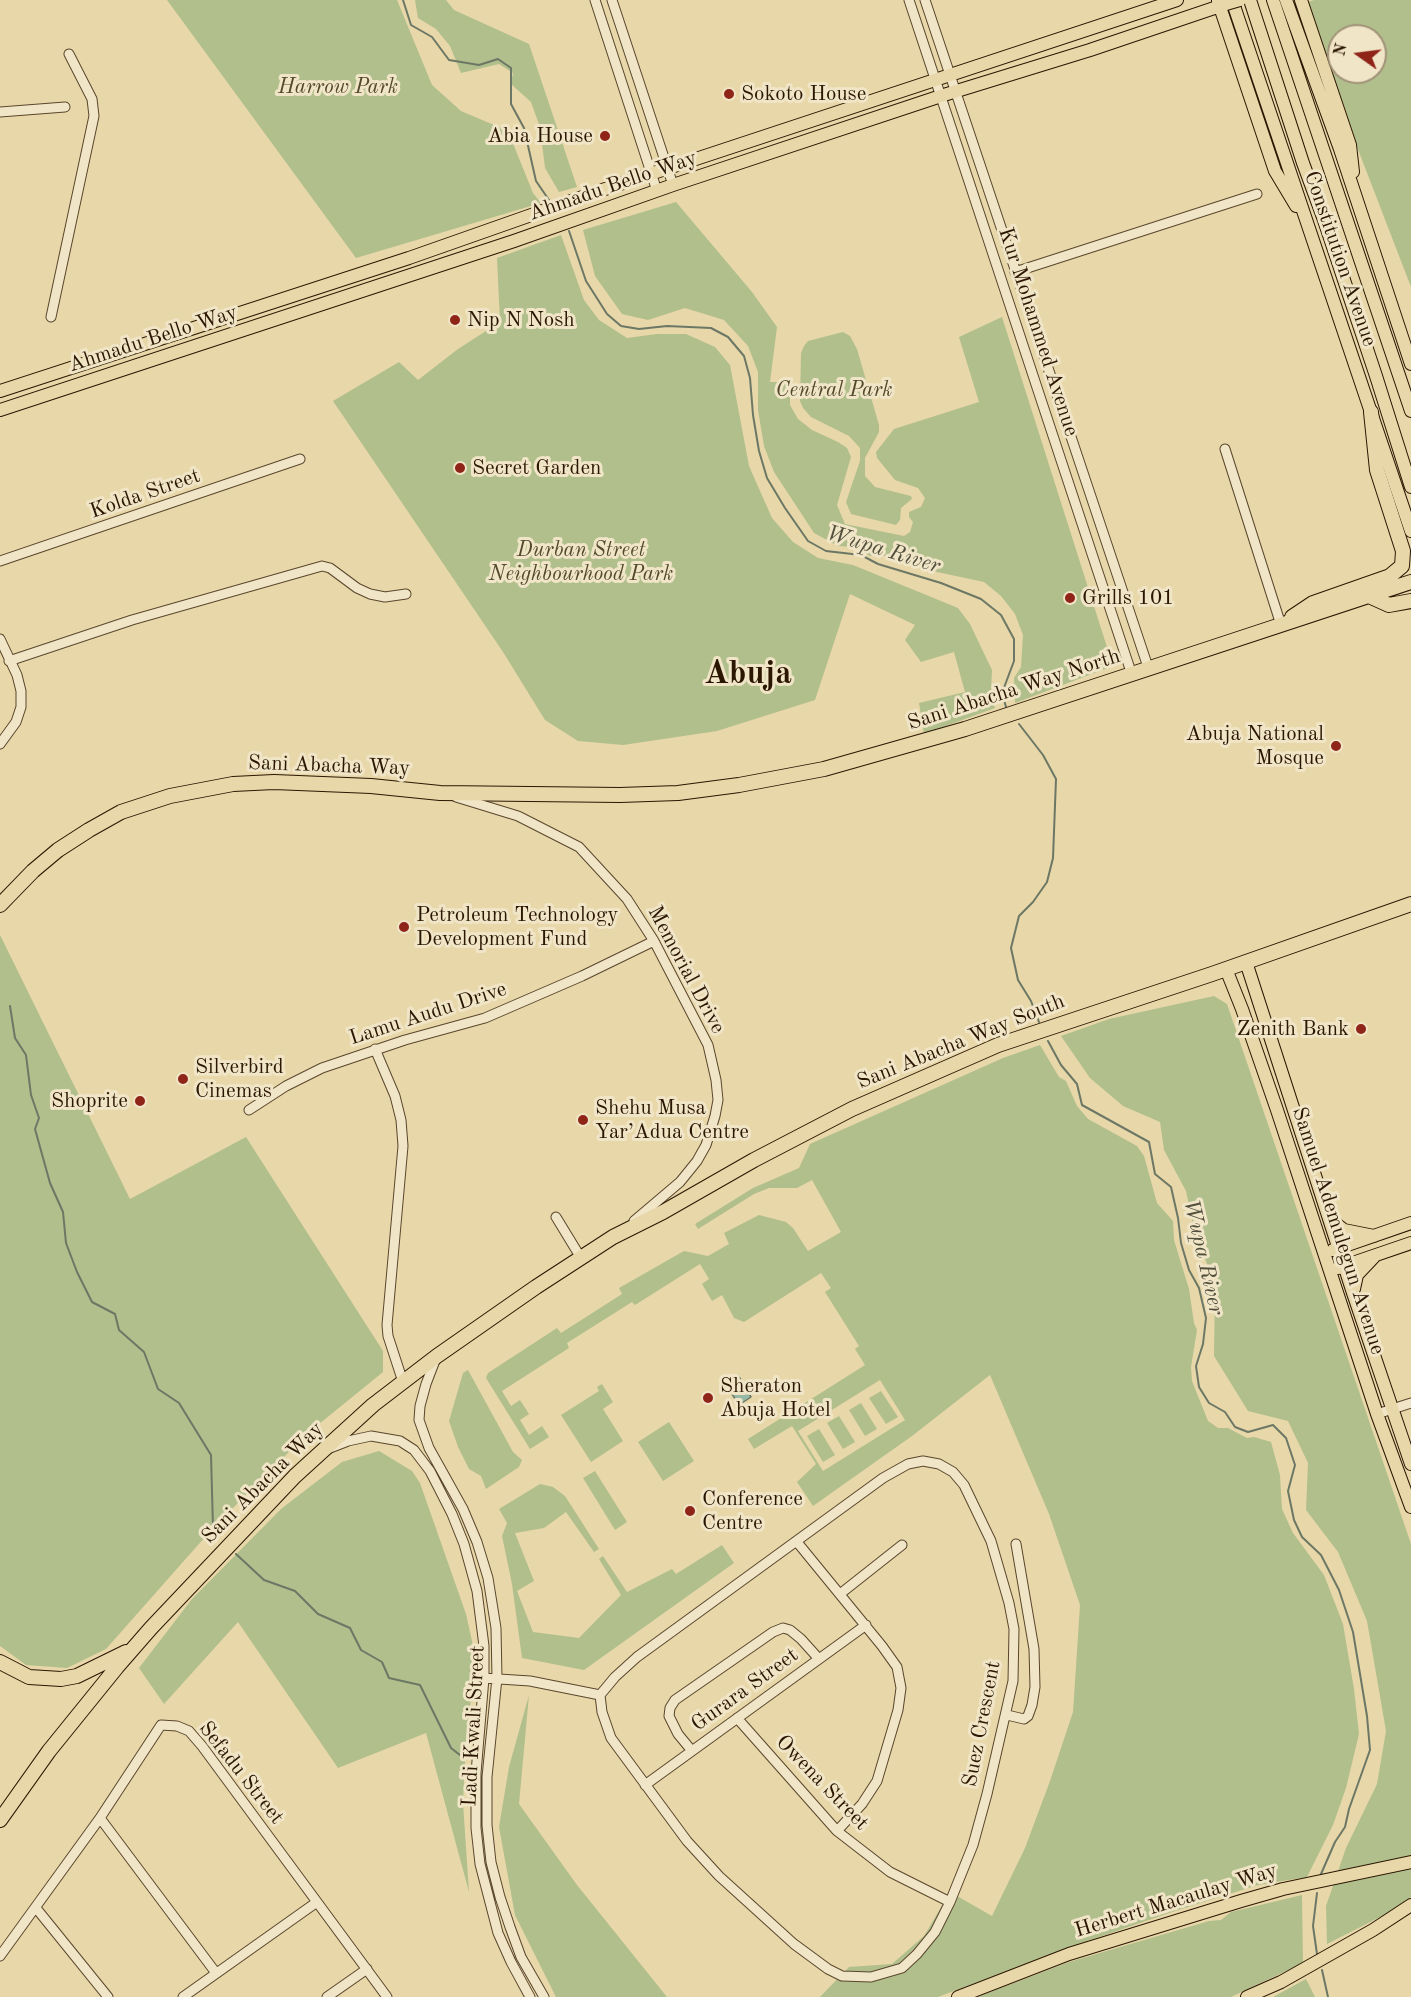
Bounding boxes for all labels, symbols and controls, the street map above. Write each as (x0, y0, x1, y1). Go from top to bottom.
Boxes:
north arrow (1327, 24, 1387, 84)
text: N (1332, 42, 1351, 58)
park label: Harrow Park (278, 74, 398, 100)
place label: Sokoto House (741, 81, 866, 107)
marker: Sokoto House (722, 87, 736, 101)
place label: Abia House (487, 123, 593, 149)
marker: Abia House (598, 129, 612, 143)
street label: Ahmadu Bello Way (526, 145, 700, 227)
street label: Constitution Avenue (1298, 168, 1382, 350)
street label: Kur Mohammed Avenue (992, 224, 1084, 440)
street label: Ahmadu Bello Way (65, 300, 241, 378)
place label: Nip N Nosh (467, 307, 575, 333)
marker: Nip N Nosh (448, 313, 462, 327)
park label: Central Park (775, 377, 893, 403)
place label: Secret Garden (472, 455, 601, 481)
marker: Secret Garden (453, 461, 467, 475)
street label: Kolda Street (87, 463, 203, 525)
water label: Wupa River (823, 520, 943, 580)
park label: Durban Street Neighbourhood Park (489, 537, 673, 587)
place label: Grills 101 (1082, 585, 1174, 611)
marker: Grills 101 (1063, 591, 1077, 605)
street label: Sani Abacha Way North (905, 644, 1123, 736)
district label: Abuja (704, 654, 792, 694)
place label: Abuja National Mosque (1186, 721, 1324, 771)
marker: Abuja National Mosque (1329, 739, 1343, 753)
street label: Sani Abacha Way (248, 751, 410, 781)
place label: Petroleum Technology Development Fund (416, 902, 618, 952)
street label: Memorial Drive (642, 902, 730, 1038)
marker: Petroleum Technology Development Fund (397, 920, 411, 934)
street label: Lamu Audu Drive (346, 977, 510, 1051)
street label: Sani Abacha Way South (854, 989, 1068, 1095)
place label: Zenith Bank (1237, 1016, 1349, 1042)
marker: Zenith Bank (1354, 1022, 1368, 1036)
place label: Silverbird Cinemas (195, 1054, 284, 1104)
marker: Silverbird Cinemas (176, 1072, 190, 1086)
place label: Shoprite (51, 1088, 128, 1114)
marker: Shoprite (133, 1094, 147, 1108)
place label: Shehu Musa Yar’Adua Centre (595, 1095, 749, 1145)
street label: Samuel Ademulegun Avenue (1286, 1104, 1390, 1358)
marker: Shehu Musa Yar’Adua Centre (576, 1113, 590, 1127)
water label: Wupa River (1177, 1196, 1229, 1318)
place label: Sheraton Abuja Hotel (720, 1373, 831, 1423)
marker: Sheraton Abuja Hotel (701, 1391, 715, 1405)
street label: Sani Abacha Way (197, 1417, 329, 1549)
place label: Conference Centre (702, 1486, 803, 1536)
marker: Conference Centre (683, 1504, 697, 1518)
street label: Gurara Street (687, 1643, 803, 1737)
street label: Ladi Kwali Street (457, 1645, 491, 1807)
street label: Suez Crescent (957, 1659, 1007, 1789)
street label: Sefadu Street (193, 1717, 289, 1829)
street label: Owena Street (770, 1730, 874, 1836)
street label: Herbert Macaulay Way (1072, 1858, 1280, 1944)

